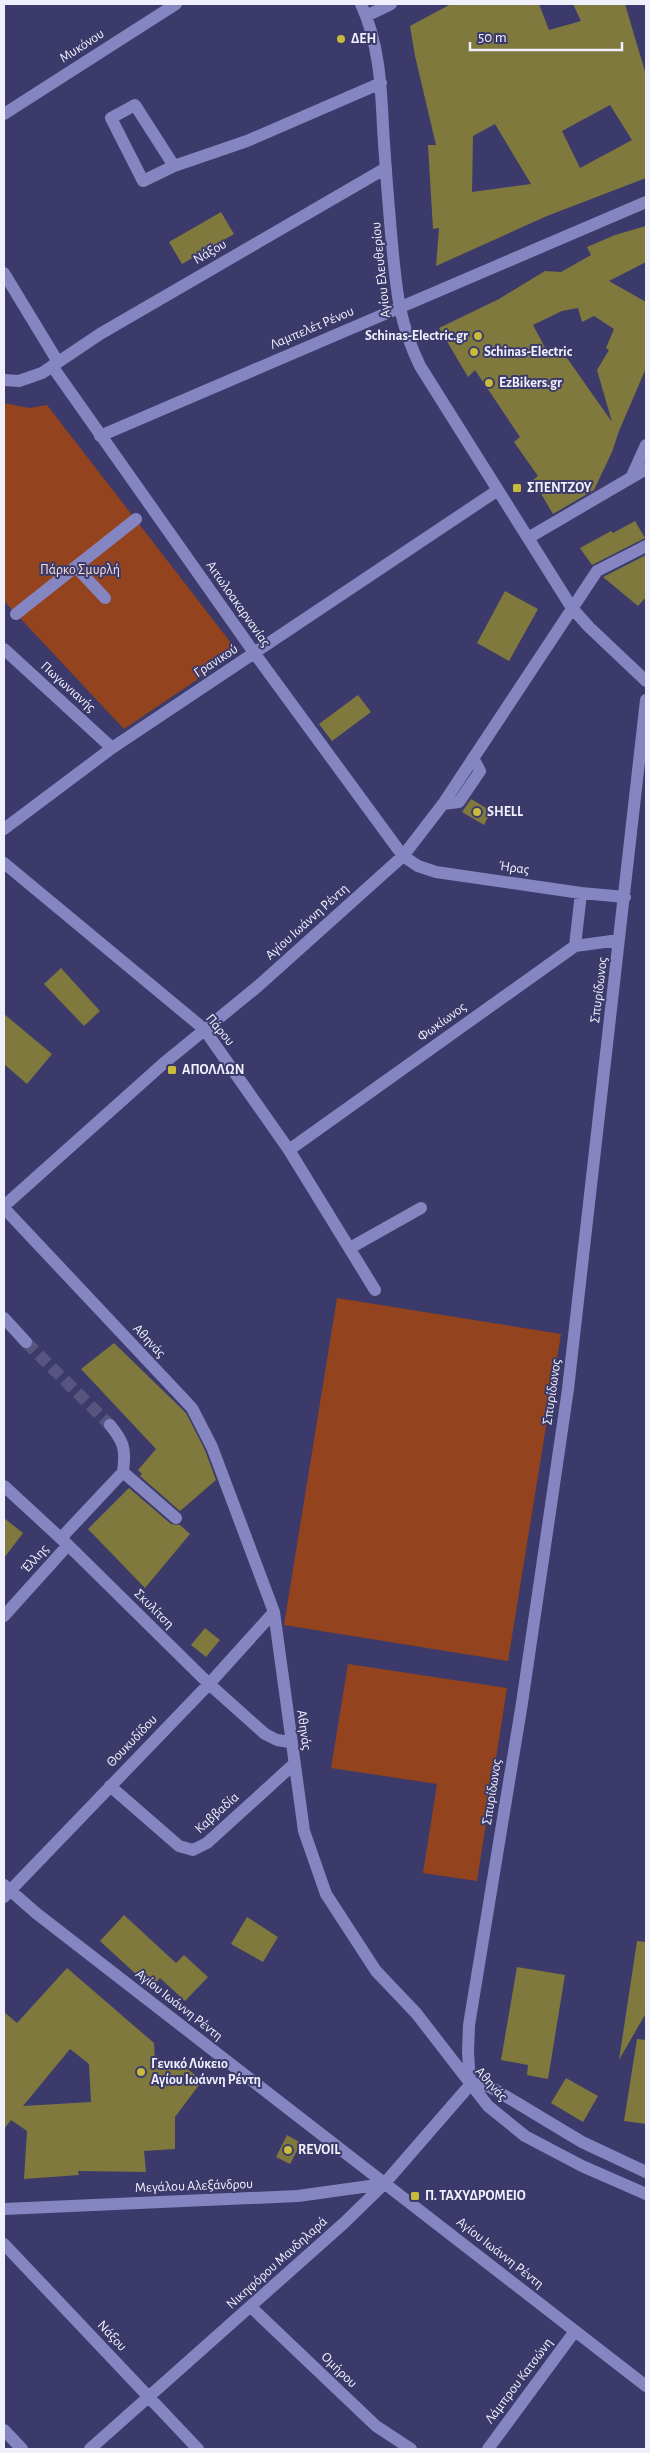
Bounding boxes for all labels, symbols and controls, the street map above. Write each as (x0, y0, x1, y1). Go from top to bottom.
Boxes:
scale bar (470, 20, 622, 52)
street label: Μυκόνου (57, 27, 107, 65)
text: 50 m (478, 30, 507, 45)
place label: ΔΕΗ (351, 32, 376, 46)
marker: ΔΕΗ (335, 33, 347, 45)
street label: Αγίου Ελευθερίου (369, 221, 393, 319)
street label: Νάξου (191, 237, 229, 267)
street label: Λαμπελέτ Ρένου (268, 304, 356, 352)
place label: Schinas-Electric.gr (365, 329, 468, 343)
marker: Schinas-Electric.gr (472, 330, 484, 342)
place label: Schinas-Electric (484, 345, 573, 359)
marker: Schinas-Electric (468, 346, 480, 358)
place label: EzBikers.gr (499, 376, 562, 390)
marker: EzBikers.gr (483, 377, 495, 389)
place label: ΣΠΕΝΤΖΟΥ (527, 481, 592, 495)
marker: ΣΠΕΝΤΖΟΥ (511, 482, 523, 494)
street label: Αιτωλοακαρνανίας (203, 558, 273, 650)
park label: Πάρκο Σµυρλή (40, 563, 120, 577)
street label: Γρανικού (192, 642, 240, 680)
street label: Πωγωνιανής (38, 659, 98, 715)
place label: SHELL (487, 805, 524, 819)
marker: SHELL (471, 806, 483, 818)
street label: Ήρας (498, 859, 531, 877)
street label: Αγίου Ιωάννη Ρέντη (263, 881, 351, 963)
street label: Σπυρίδωνος (588, 956, 610, 1024)
street label: Φωκίωνος (415, 999, 469, 1044)
street label: Πάρου (203, 1012, 237, 1048)
place label: ΑΠΟΛΛΩΝ (182, 1063, 244, 1077)
marker: ΑΠΟΛΛΩΝ (166, 1064, 178, 1076)
street label: Αθηνάς (130, 1321, 168, 1361)
street label: Σπυρίδωνος (540, 1358, 564, 1426)
street label: Έλλης (19, 1541, 52, 1576)
street label: Σκυλίτση (131, 1586, 177, 1632)
street label: Αθηνάς (294, 1709, 314, 1752)
street label: Θουκυδίδου (104, 1712, 160, 1770)
street label: Σπυρίδωνος (480, 1758, 504, 1826)
street label: Καββαδία (192, 1790, 242, 1836)
street label: Αγίου Ιωάννη Ρέντη (133, 1967, 225, 2043)
place label: Γενικό Λύκειο Αγίου Ιωάννη Ρέντη (151, 2056, 261, 2087)
street label: Αθηνάς (472, 2064, 510, 2104)
marker: Γενικό Λύκειο Αγίου Ιωάννη Ρέντη (135, 2066, 147, 2078)
place label: REVOIL (298, 2143, 341, 2157)
marker: REVOIL (282, 2144, 294, 2156)
street label: Μεγάλου Αλεξάνδρου (135, 2177, 253, 2195)
place label: Π. ΤΑΧΥΔΡΟΜΕΙΟ (425, 2189, 526, 2203)
marker: Π. ΤΑΧΥΔΡΟΜΕΙΟ (409, 2190, 421, 2202)
street label: Νικηφόρου Μανδηλαρά (224, 2214, 330, 2312)
street label: Αγίου Ιωάννη Ρέντη (454, 2215, 546, 2291)
street label: Νάξου (95, 2318, 129, 2354)
street label: Λάμπρου Κατσώνη (482, 2336, 556, 2426)
street label: Ομήρου (318, 2350, 360, 2390)

